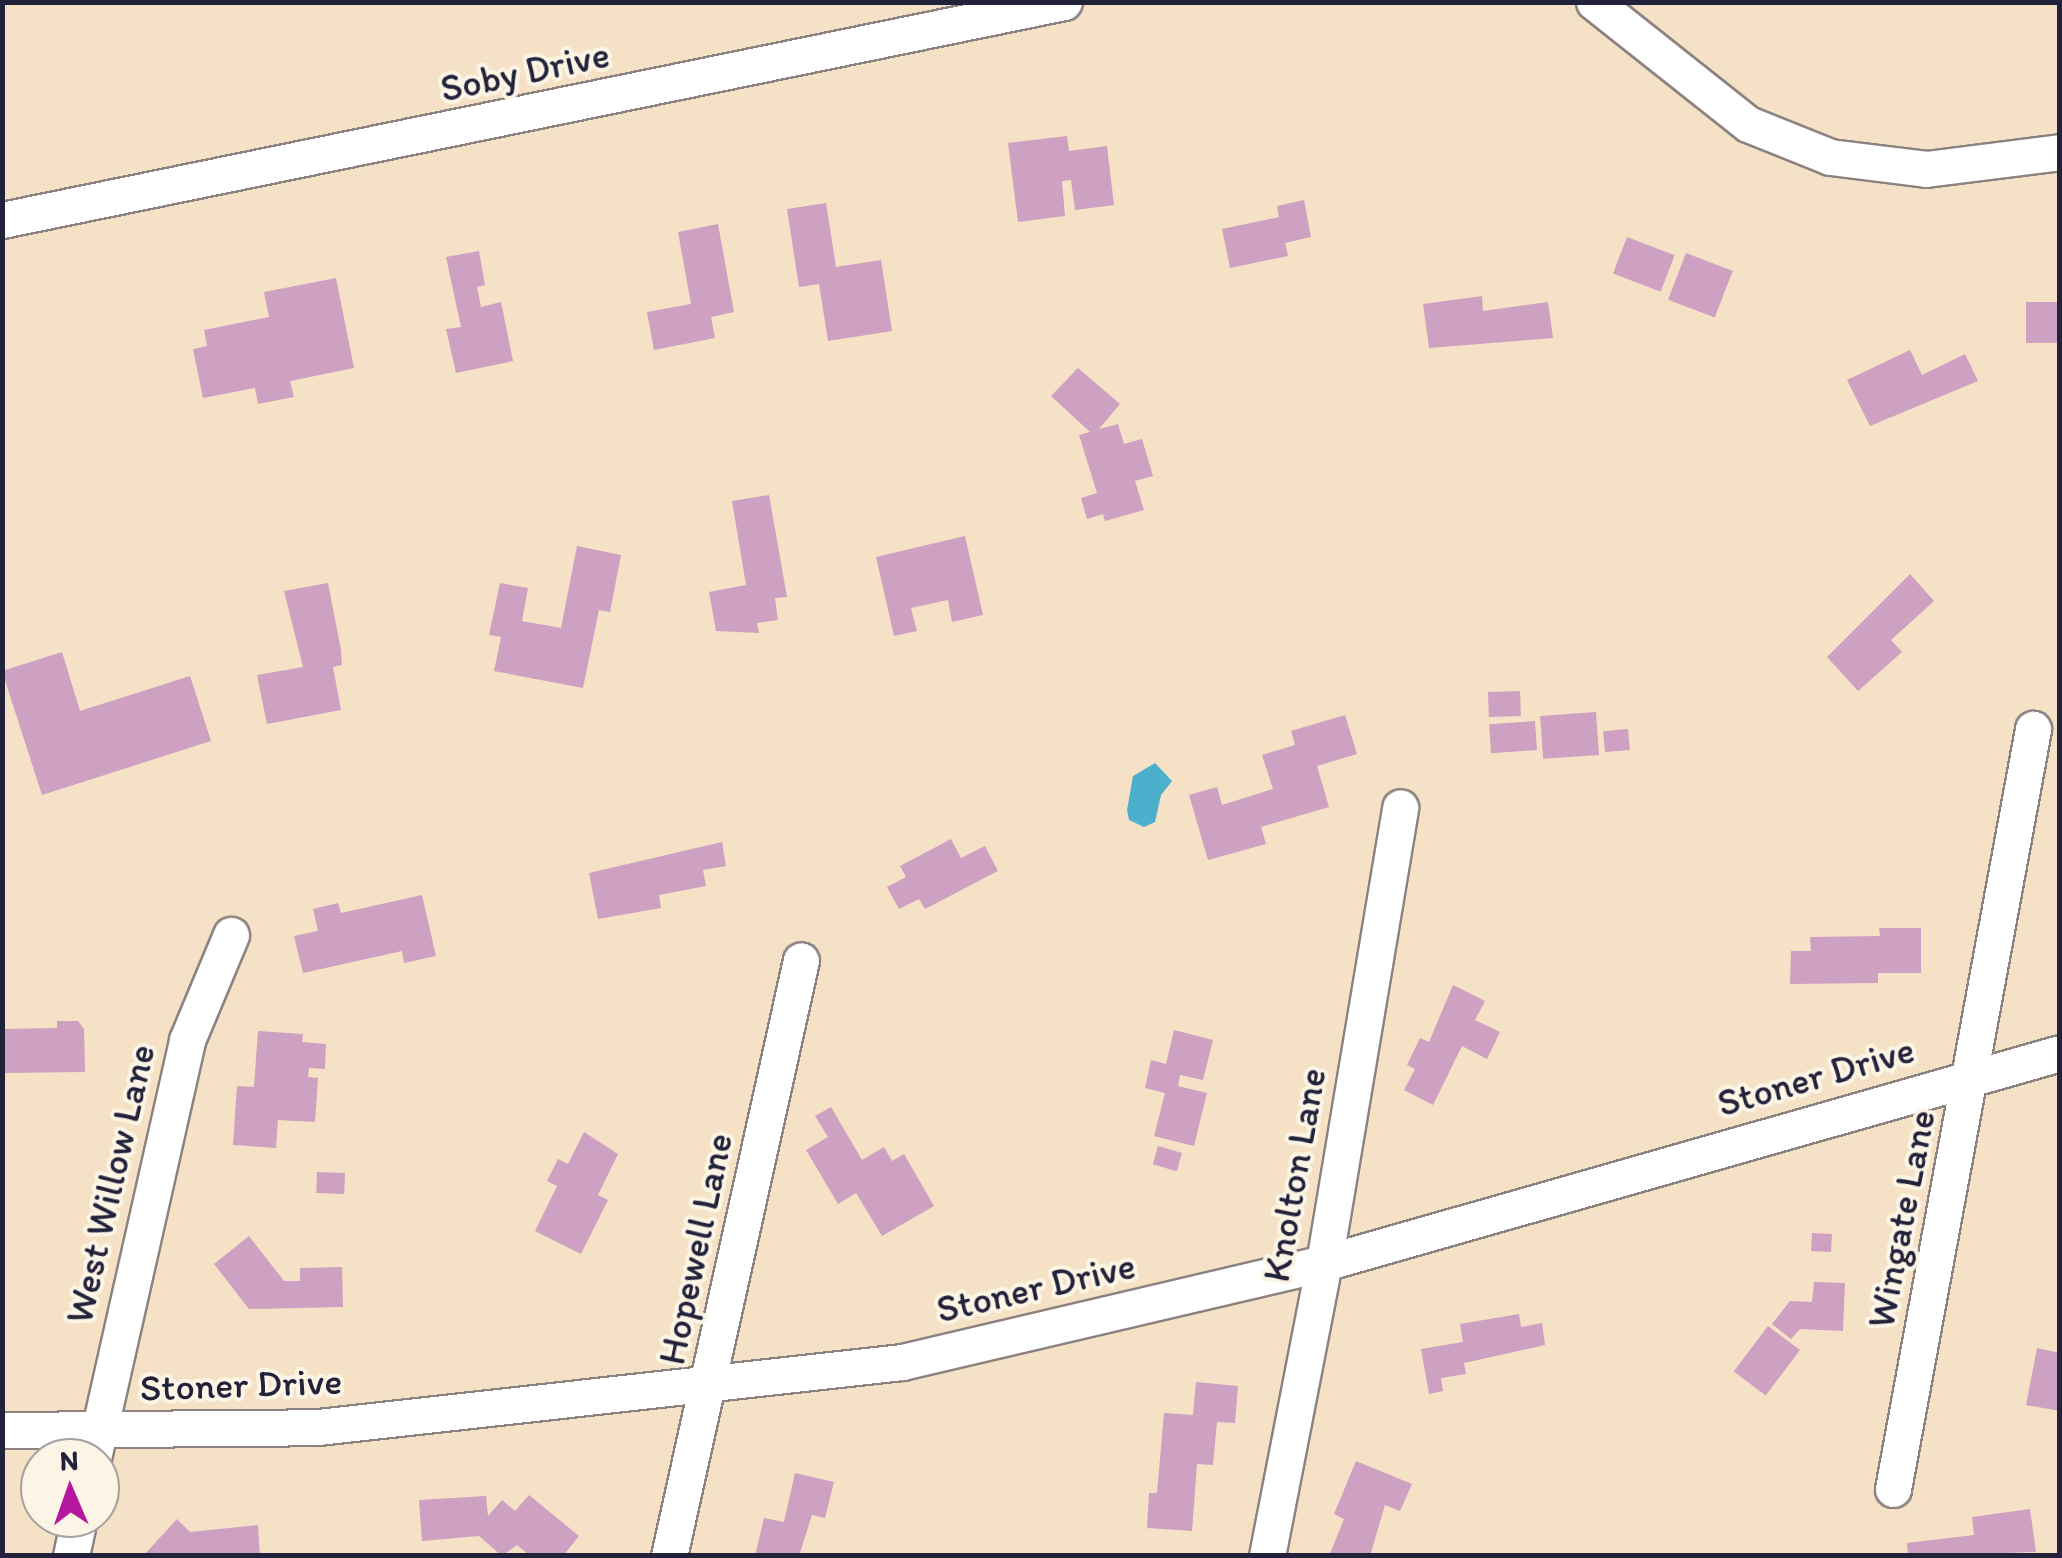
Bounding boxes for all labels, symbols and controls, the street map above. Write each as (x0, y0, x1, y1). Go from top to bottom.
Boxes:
street label: Soby Drive (436, 32, 614, 112)
street label: Stoner Drive (1712, 1027, 1920, 1127)
street label: West Willow Lane (57, 1040, 165, 1328)
street label: Knolton Lane (1254, 1064, 1336, 1286)
street label: Wingate Lane (1859, 1106, 1945, 1332)
street label: Hopewell Lane (649, 1129, 743, 1369)
street label: Stoner Drive (932, 1243, 1140, 1333)
street label: Stoner Drive (139, 1359, 343, 1411)
north arrow (20, 1438, 120, 1538)
text: N (59, 1443, 79, 1477)

